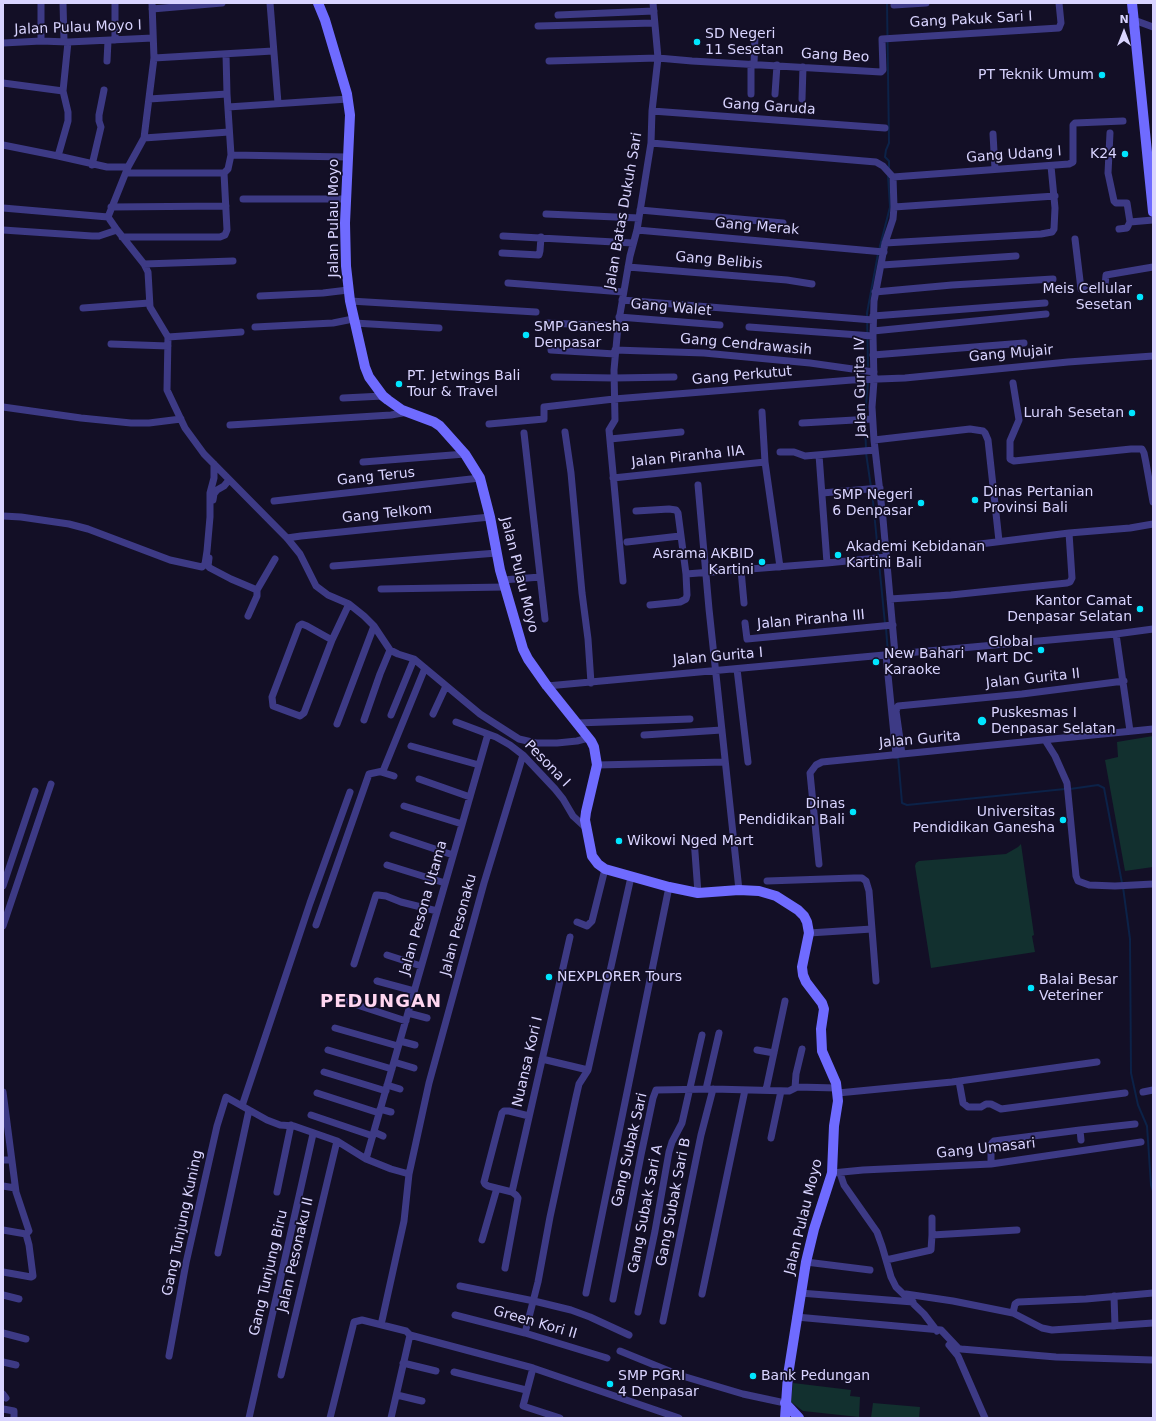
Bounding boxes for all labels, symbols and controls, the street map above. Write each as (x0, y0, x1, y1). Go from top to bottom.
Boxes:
street label: Gang Pakuk Sari I (909, 8, 1033, 32)
north arrow (1104, 12, 1144, 52)
text: N (1119, 13, 1129, 26)
street label: Jalan Pulau Moyo I (14, 17, 142, 39)
place label: SD Negeri 11 Sesetan (705, 26, 784, 58)
marker: SD Negeri 11 Sesetan (692, 37, 702, 47)
street label: Gang Beo (800, 46, 870, 66)
place label: PT Teknik Umum (978, 67, 1094, 83)
marker: PT Teknik Umum (1097, 70, 1107, 80)
street label: Gang Garuda (722, 95, 816, 119)
street label: Jalan Batas Dukuh Sari (602, 131, 646, 291)
street label: Gang Udang I (966, 143, 1062, 167)
place label: K24 (1090, 146, 1117, 162)
marker: K24 (1120, 149, 1130, 159)
street label: Jalan Pulau Moyo (326, 159, 342, 277)
street label: Gang Merak (714, 215, 800, 239)
street label: Gang Belibis (675, 249, 763, 273)
place label: Meis Cellular Sesetan (1042, 281, 1132, 314)
marker: Meis Cellular Sesetan (1135, 292, 1145, 302)
street label: Gang Walet (630, 296, 712, 320)
place label: SMP Ganesha Denpasar (534, 319, 630, 352)
marker: SMP Ganesha Denpasar (521, 330, 531, 340)
street label: Gang Cendrawasih (679, 331, 813, 359)
street label: Jalan Gurita IV (852, 337, 870, 437)
street label: Gang Mujair (968, 342, 1054, 366)
street label: Gang Perkutut (691, 363, 793, 389)
place label: PT. Jetwings Bali Tour & Travel (407, 368, 520, 400)
marker: PT. Jetwings Bali Tour & Travel (394, 379, 404, 389)
place label: Lurah Sesetan (1024, 405, 1124, 421)
marker: Lurah Sesetan (1127, 408, 1137, 418)
street label: Jalan Piranha IIA (631, 443, 745, 471)
street label: Gang Terus (336, 465, 416, 489)
place label: Dinas Pertanian Provinsi Bali (983, 484, 1093, 516)
place label: SMP Negeri 6 Denpasar (832, 487, 913, 520)
marker: Dinas Pertanian Provinsi Bali (970, 495, 980, 505)
marker: SMP Negeri 6 Denpasar (916, 498, 926, 508)
street label: Gang Telkom (341, 501, 433, 527)
street label: Jalan Pulau Moyo (496, 515, 542, 635)
place label: Akademi Kebidanan Kartini Bali (846, 539, 985, 572)
place label: Asrama AKBID Kartini (653, 546, 754, 578)
marker: Akademi Kebidanan Kartini Bali (833, 550, 843, 560)
marker: Asrama AKBID Kartini (757, 557, 767, 567)
place label: Kantor Camat Denpasar Selatan (1007, 593, 1132, 626)
marker: Kantor Camat Denpasar Selatan (1135, 604, 1145, 614)
street label: Jalan Piranha III (756, 607, 866, 633)
place label: Global Mart DC (976, 634, 1033, 666)
street label: Jalan Gurita I (672, 645, 764, 669)
marker: Global Mart DC (1036, 645, 1046, 655)
place label: New Bahari Karaoke (884, 646, 964, 678)
marker: New Bahari Karaoke (871, 657, 881, 667)
street label: Jalan Gurita II (985, 666, 1081, 692)
place label: Puskesmas I Denpasar Selatan (991, 705, 1116, 738)
marker: Puskesmas I Denpasar Selatan (976, 715, 988, 727)
street label: Jalan Gurita (878, 728, 962, 752)
street label: Pesona I (521, 737, 573, 791)
place label: Dinas Pendidikan Bali (738, 796, 845, 828)
place label: Universitas Pendidikan Ganesha (913, 804, 1055, 836)
marker: Dinas Pendidikan Bali (848, 807, 858, 817)
marker: Universitas Pendidikan Ganesha (1058, 815, 1068, 825)
place label: Wikowi Nged Mart (627, 833, 754, 849)
marker: Wikowi Nged Mart (614, 836, 624, 846)
street label: Jalan Pesona Utama (397, 839, 451, 977)
street label: Jalan Pesonaku (437, 872, 481, 978)
place label: NEXPLORER Tours (557, 969, 682, 985)
marker: NEXPLORER Tours (544, 972, 554, 982)
place label: Balai Besar Veteriner (1039, 972, 1118, 1004)
marker: Balai Besar Veteriner (1026, 983, 1036, 993)
district label: PEDUNGAN (320, 991, 442, 1013)
street label: Nuansa Kori I (509, 1015, 547, 1109)
street label: Gang Subak Sari (609, 1091, 651, 1209)
street label: Gang Umasari (936, 1135, 1036, 1163)
street label: Gang Subak Sari B (653, 1136, 695, 1268)
street label: Gang Subak Sari A (625, 1143, 667, 1275)
street label: Gang Tunjung Kuning (159, 1149, 207, 1297)
street label: Jalan Pulau Moyo (781, 1157, 827, 1277)
street label: Jalan Pesonaku II (275, 1196, 317, 1314)
street label: Gang Tunjung Biru (246, 1208, 292, 1338)
street label: Green Kori II (491, 1303, 579, 1343)
place label: SMP PGRI 4 Denpasar (618, 1368, 699, 1400)
place label: Bank Pedungan (761, 1368, 870, 1384)
marker: Bank Pedungan (748, 1371, 758, 1381)
marker: SMP PGRI 4 Denpasar (605, 1379, 615, 1389)

